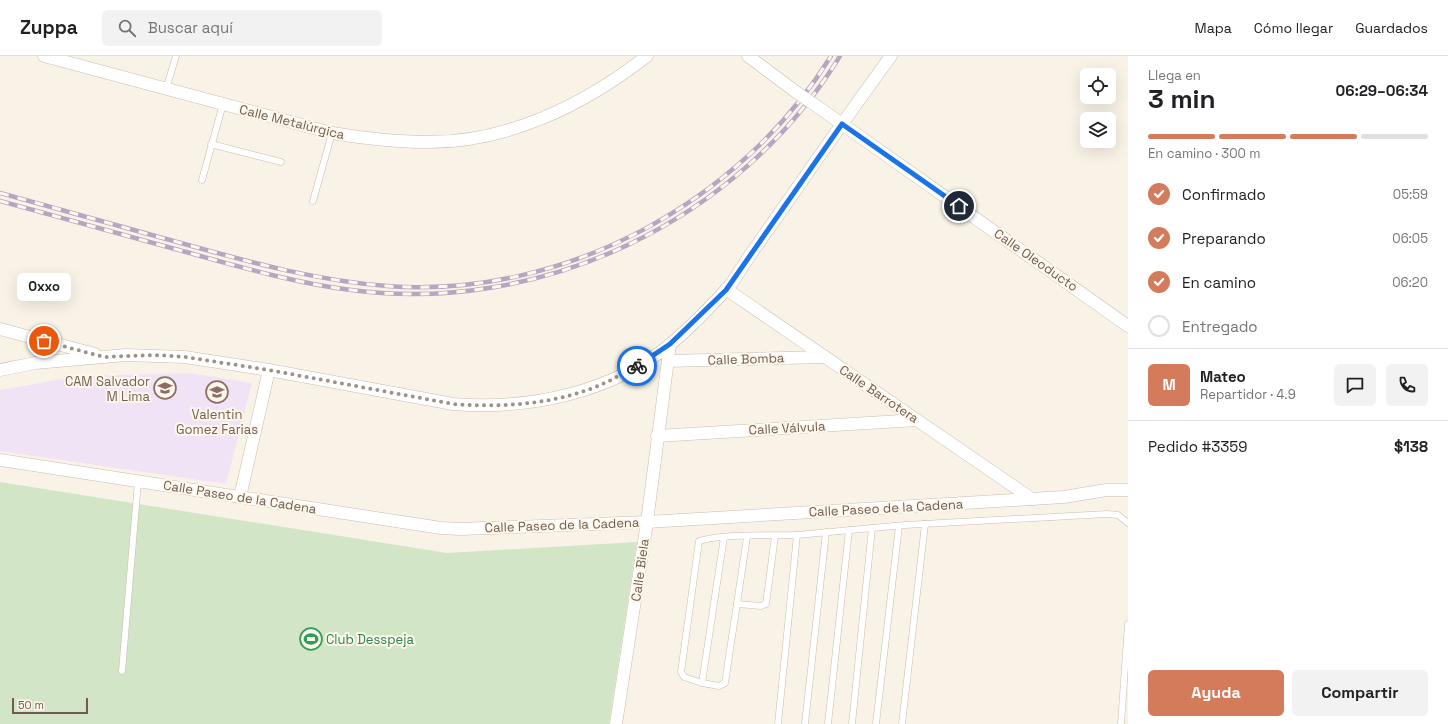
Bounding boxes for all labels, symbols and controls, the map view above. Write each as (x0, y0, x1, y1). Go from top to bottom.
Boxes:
search box (102, 10, 382, 46)
text: Zuppa (20, 15, 78, 40)
icon: search (116, 17, 138, 39)
text: Buscar aquí (148, 18, 233, 37)
text: Mapa (1195, 19, 1232, 37)
text: Cómo llegar (1254, 19, 1333, 37)
text: Guardados (1355, 19, 1428, 37)
text: Llega en (1148, 67, 1201, 84)
map controls (1080, 68, 1116, 148)
button: locate (1080, 68, 1116, 104)
text: 06:29–06:34 (1336, 81, 1428, 100)
text: 3 min (1148, 82, 1216, 116)
street label: Calle Metalúrgica (238, 101, 347, 143)
button: layers (1080, 112, 1116, 148)
text: En camino · 300 m (1148, 145, 1260, 162)
icon: check (1148, 183, 1170, 205)
text: Confirmado (1182, 185, 1266, 204)
text: 05:59 (1393, 186, 1428, 203)
pin (942, 189, 976, 223)
icon: home (948, 195, 970, 217)
street label: Calle Oleoducto (991, 225, 1081, 295)
icon: check (1148, 227, 1170, 249)
text: Preparando (1182, 229, 1266, 248)
text: 06:05 (1392, 230, 1428, 247)
icon: check (1148, 271, 1170, 293)
callout: Oxxo (17, 273, 71, 301)
text: En camino (1182, 273, 1256, 292)
text: 06:20 (1392, 274, 1428, 291)
text: Oxxo (28, 278, 60, 295)
text: Entregado (1182, 317, 1258, 336)
pin (27, 324, 61, 358)
icon: bag (33, 330, 55, 352)
courier (617, 346, 657, 386)
street label: Calle Bomba (707, 349, 785, 369)
icon: bike (626, 355, 648, 377)
street label: Calle Barrotera (836, 361, 922, 427)
button: chat (1334, 364, 1376, 406)
button: phone (1386, 364, 1428, 406)
text: Mateo (1200, 367, 1246, 386)
place label: CAM Salvador M Lima (65, 373, 151, 405)
school or university icon: CAM Salvador M Lima (152, 375, 178, 401)
text: M (1162, 375, 1176, 394)
school or university icon: Valentin Gomez Farias (204, 379, 230, 405)
text: Repartidor · 4.9 (1200, 386, 1296, 403)
place label: Valentin Gomez Farias (176, 406, 258, 438)
street label: Calle Válvula (748, 417, 826, 439)
text: Pedido #3359 (1148, 437, 1247, 456)
text: $138 (1394, 437, 1428, 456)
street label: Calle Paseo de la Cadena (162, 476, 318, 518)
street label: Calle Paseo de la Cadena (808, 495, 964, 521)
street label: Calle Paseo de la Cadena (484, 514, 640, 536)
street label: Calle Biela (627, 537, 653, 603)
sports icon: Club Desspeja (298, 626, 324, 652)
place label: Club Desspeja (326, 631, 414, 648)
button: Ayuda (1148, 670, 1284, 716)
button: Compartir (1292, 670, 1428, 716)
scale bar (12, 696, 88, 715)
text: 50 m (18, 698, 44, 712)

